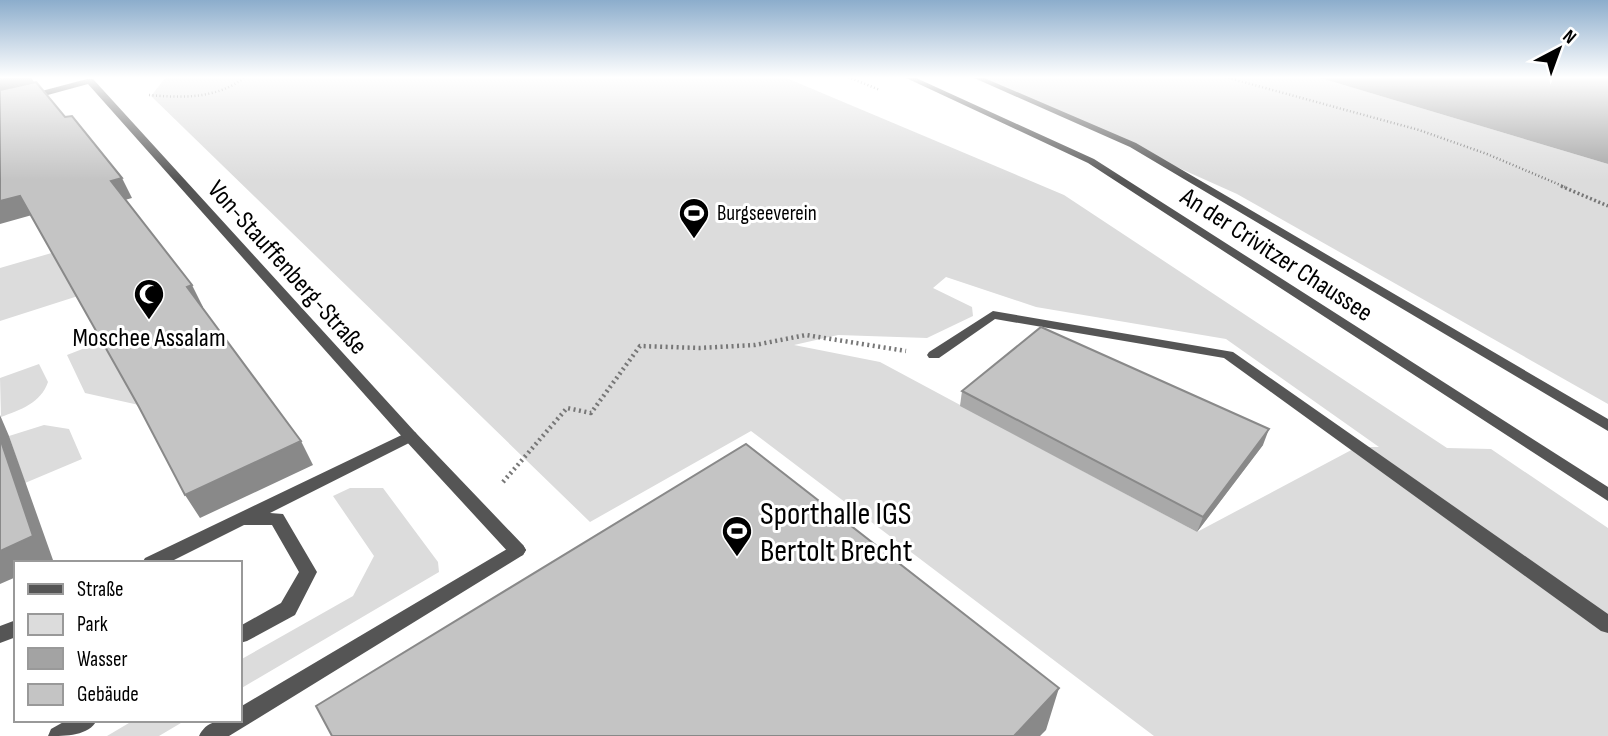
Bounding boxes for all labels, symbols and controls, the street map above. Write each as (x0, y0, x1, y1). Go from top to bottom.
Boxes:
north arrow (1524, 14, 1594, 84)
text: N (1558, 25, 1581, 49)
street label: Von-Stauffenberg-Straße (201, 175, 373, 361)
street label: An der Crivitzer Chaussee (1174, 181, 1378, 329)
sports icon: Burgseeverein (677, 196, 711, 240)
place label: Burgseeverein (717, 201, 817, 226)
mosque icon: Moschee Assalam (132, 277, 166, 321)
place label: Moschee Assalam (72, 323, 226, 354)
place label: Sporthalle IGS Bertolt Brecht (760, 495, 913, 571)
sports icon: Sporthalle IGS Bertolt Brecht (720, 514, 754, 558)
legend (14, 561, 242, 722)
text: Straße (77, 577, 123, 602)
text: Park (77, 612, 108, 637)
text: Wasser (77, 647, 128, 672)
text: Gebäude (77, 682, 139, 707)

